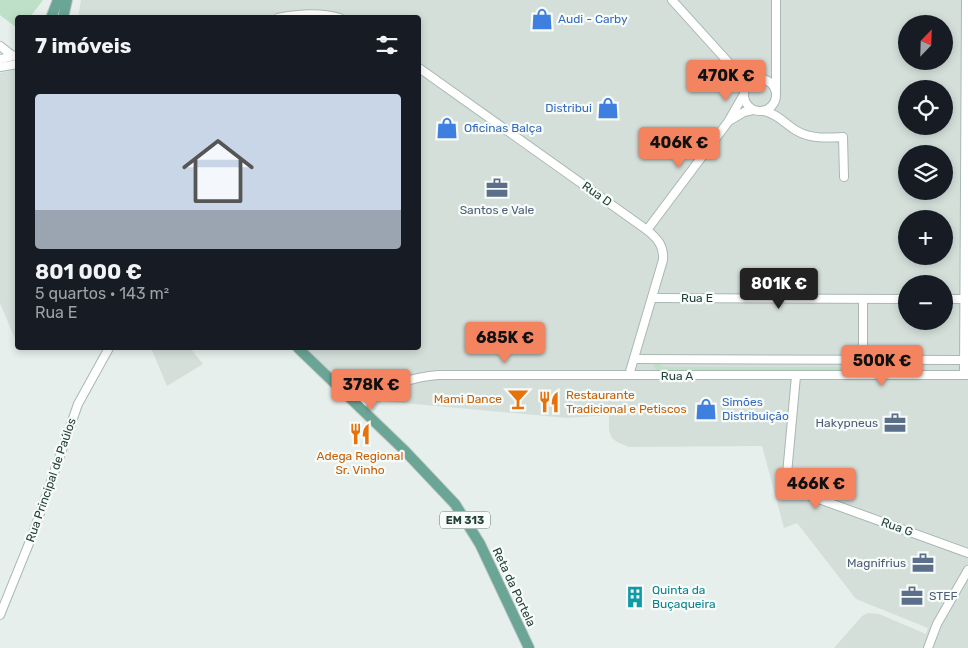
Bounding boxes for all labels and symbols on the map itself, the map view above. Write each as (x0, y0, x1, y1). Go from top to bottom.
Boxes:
shop icon: Audi - Carby (529, 6, 555, 32)
place label: Audi - Carby (558, 12, 628, 26)
north arrow (898, 15, 952, 70)
pin: 470K € (685, 59, 767, 102)
shop icon: Distribui (595, 95, 621, 121)
place label: Distribui (545, 101, 592, 115)
shop icon: Oficinas Balça (434, 115, 460, 141)
place label: Oficinas Balça (464, 121, 542, 135)
pin: 406K € (638, 126, 720, 169)
office icon: Santos e Vale (484, 175, 510, 201)
street label: Rua D (580, 179, 614, 209)
place label: Santos e Vale (460, 203, 535, 217)
pin: 801K € (738, 268, 820, 310)
street label: Rua E (681, 291, 713, 305)
pin: 685K € (464, 322, 546, 364)
pin: 500K € (841, 344, 923, 387)
pin: 378K € (330, 368, 412, 411)
street label: Rua A (661, 369, 693, 383)
bar icon: Mami Dance (505, 386, 531, 412)
place label: Restaurante Tradicional e Petiscos (566, 388, 687, 416)
restaurant icon: Restaurante Tradicional e Petiscos (536, 389, 562, 415)
place label: Mami Dance (434, 392, 502, 406)
place label: Simões Distribuição (722, 395, 789, 423)
shop icon: Simões Distribuição (693, 396, 719, 422)
office icon: Hakypneus (882, 410, 908, 436)
street label: Rua Principal de Paúlos (23, 416, 79, 544)
place label: Hakypneus (816, 416, 878, 430)
restaurant icon: Adega Regional Sr. Vinho (347, 421, 373, 447)
place label: Adega Regional Sr. Vinho (317, 449, 403, 477)
pin: 466K € (775, 468, 857, 510)
road number: EM 313 (440, 512, 490, 528)
street label: Rua G (879, 515, 915, 539)
street label: Reta da Portela (490, 545, 538, 629)
office icon: Magnifrius (910, 550, 936, 576)
place label: Magnifrius (847, 556, 906, 570)
place label: Quinta da Buçaqueira (652, 583, 716, 611)
office icon: STEF (899, 583, 925, 609)
building icon: Quinta da Buçaqueira (622, 584, 648, 610)
place label: STEF (929, 589, 958, 603)

